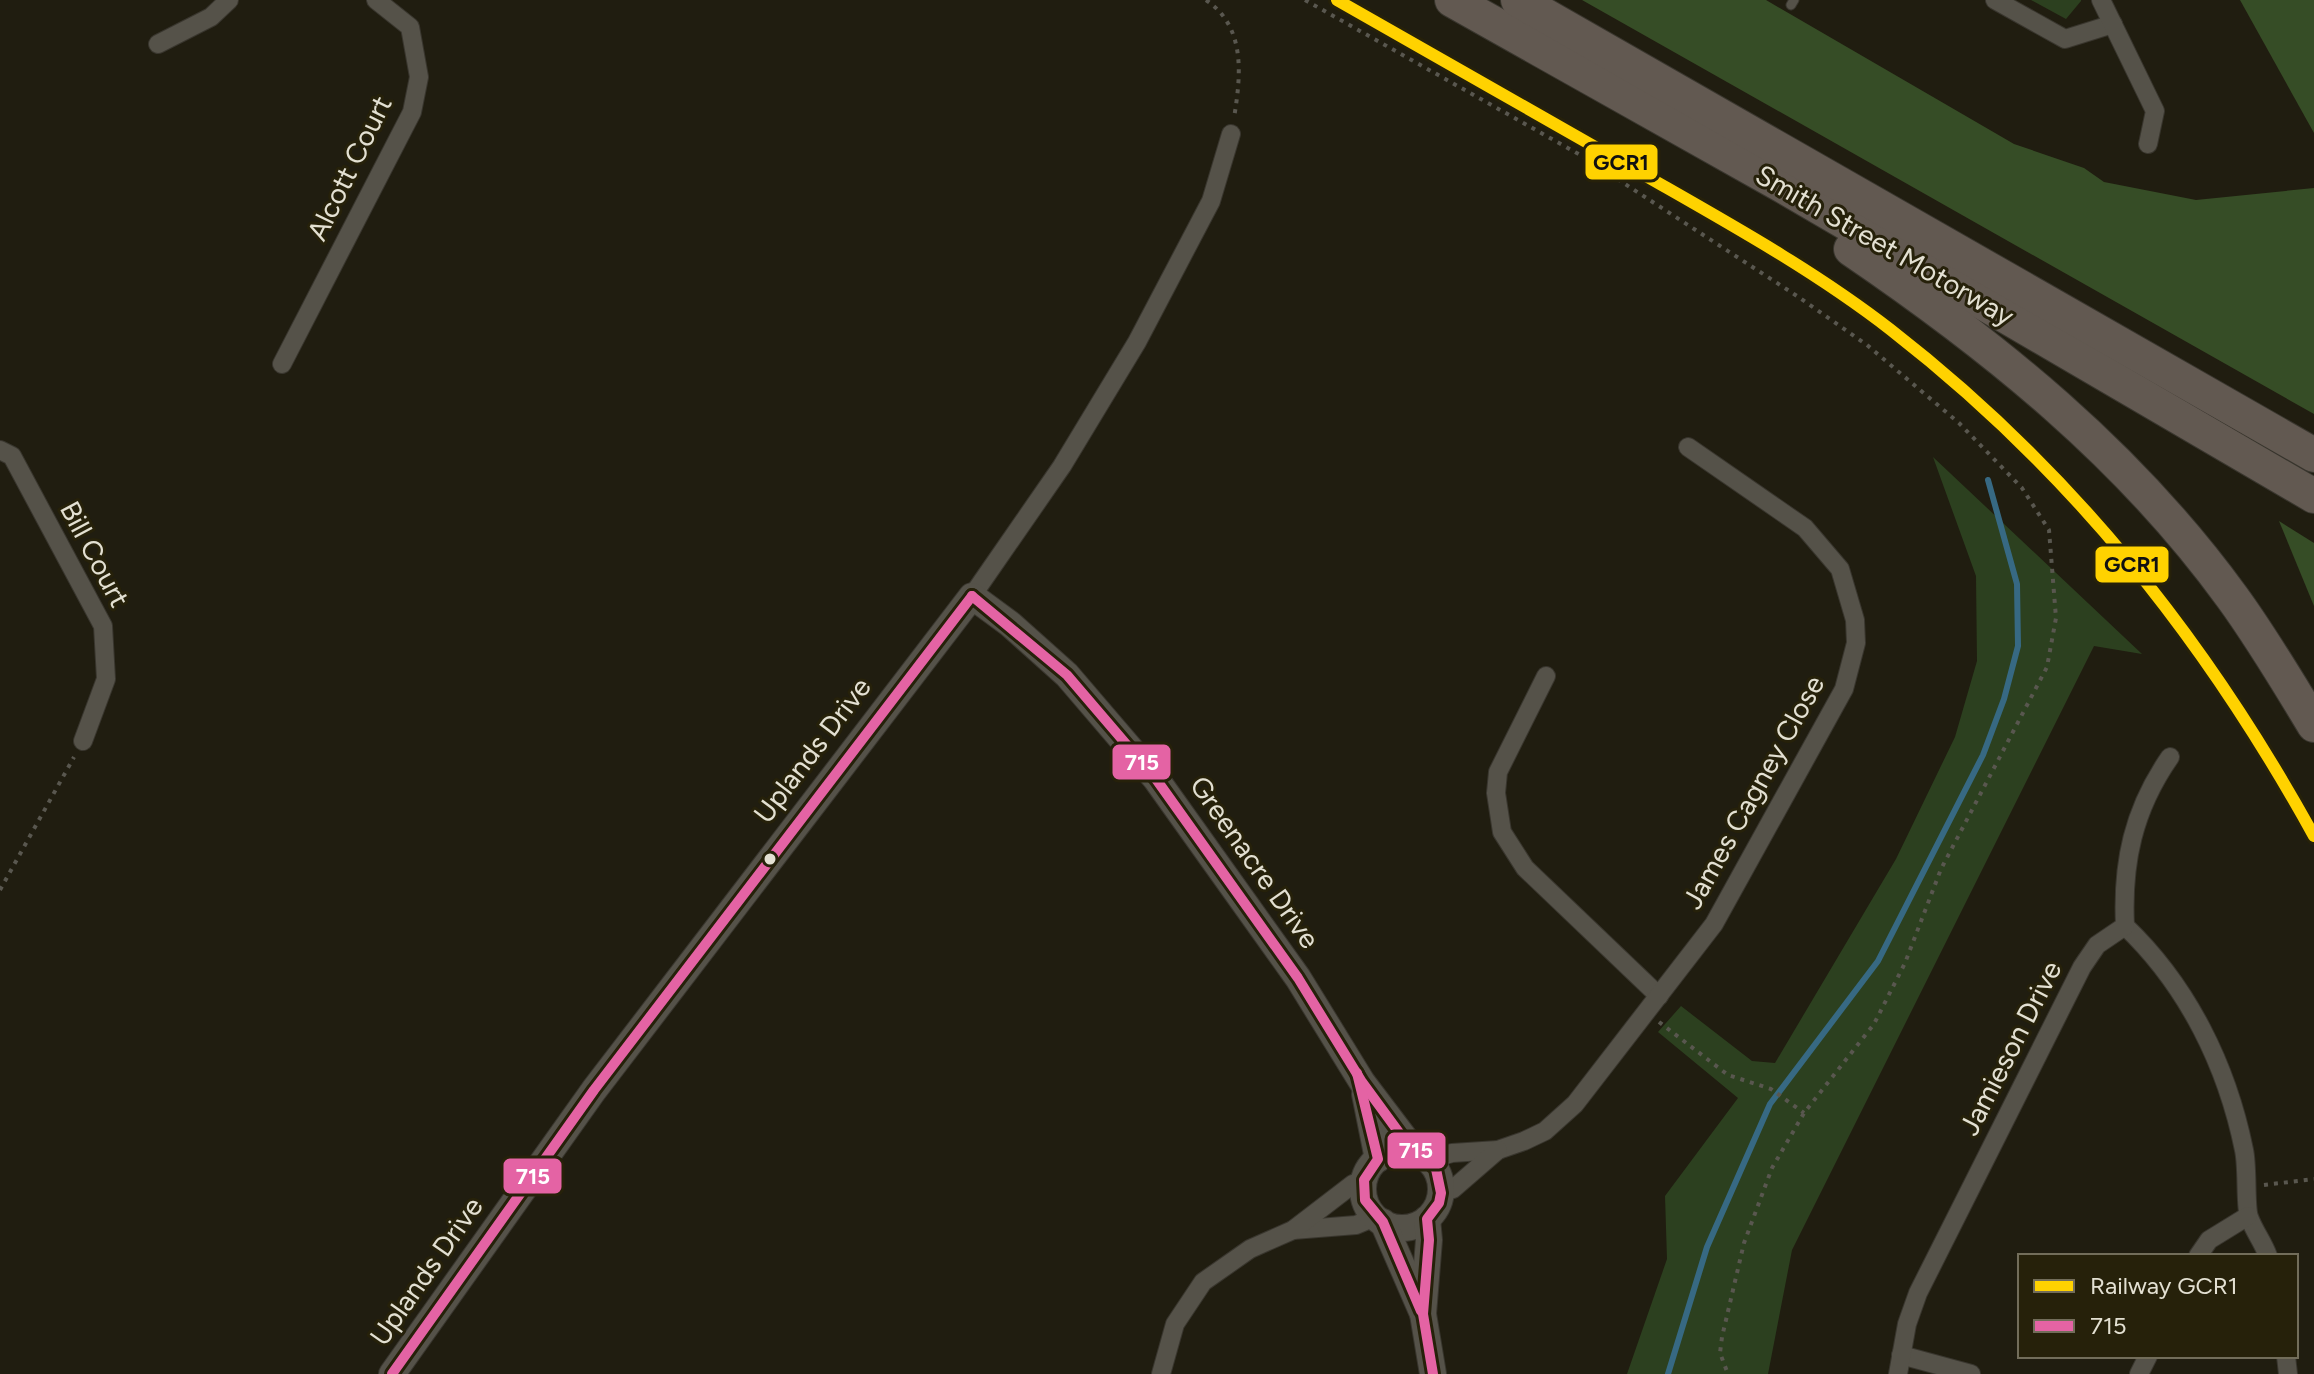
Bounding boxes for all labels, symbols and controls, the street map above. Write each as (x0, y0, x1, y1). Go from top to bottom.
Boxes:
street label: Alcott Court (299, 90, 399, 246)
line badge: GCR1 (1584, 143, 1659, 181)
text: GCR1 (1593, 149, 1649, 176)
street label: Smith Street Motorway (1750, 157, 2020, 333)
street label: Bill Court (53, 495, 137, 613)
line badge: GCR1 (2094, 545, 2170, 584)
text: GCR1 (2104, 551, 2160, 578)
street label: James Cagney Close (1675, 669, 1831, 915)
street label: Uplands Drive (746, 670, 878, 830)
line badge: 715 (1111, 743, 1172, 781)
text: 715 (1125, 749, 1159, 776)
street label: Greenacre Drive (1183, 769, 1327, 955)
unlabelled marker (762, 851, 778, 867)
street label: Jamieson Drive (1952, 955, 2068, 1141)
line badge: 715 (1386, 1131, 1447, 1170)
text: 715 (1399, 1137, 1433, 1164)
line badge: 715 (502, 1157, 563, 1195)
text: 715 (516, 1163, 550, 1190)
street label: Uplands Drive (362, 1190, 490, 1352)
legend (2018, 1254, 2298, 1358)
text: Railway GCR1 (2090, 1271, 2238, 1300)
text: 715 (2090, 1311, 2127, 1340)

